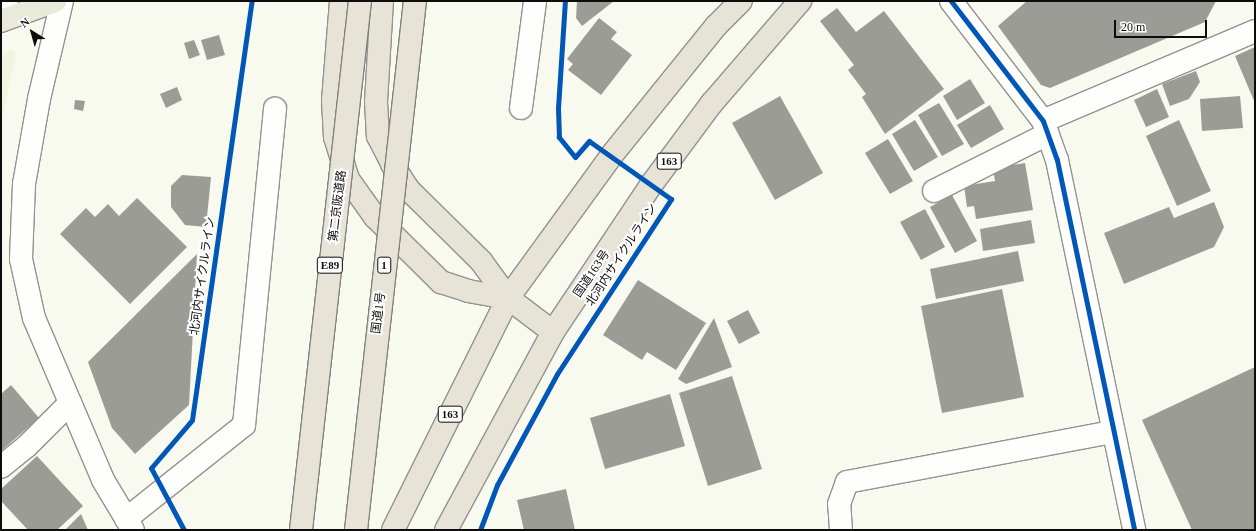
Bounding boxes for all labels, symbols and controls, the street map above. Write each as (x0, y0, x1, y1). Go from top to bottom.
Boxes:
north arrow (12, 12, 52, 52)
scale bar (1116, 12, 1209, 38)
text: N (18, 15, 32, 30)
text: 20 m (1121, 20, 1145, 34)
road number: 163 (656, 152, 682, 170)
street label: 第二京阪道路 (326, 169, 350, 243)
street label: 北河内サイクルライン (583, 201, 661, 309)
street label: 北河内サイクルライン (188, 216, 218, 336)
street label: 国道163号 (571, 248, 613, 300)
road number: E89 (316, 256, 344, 274)
road number: 1 (377, 256, 391, 274)
street label: 国道1号 (369, 291, 389, 335)
road number: 163 (437, 405, 463, 423)

